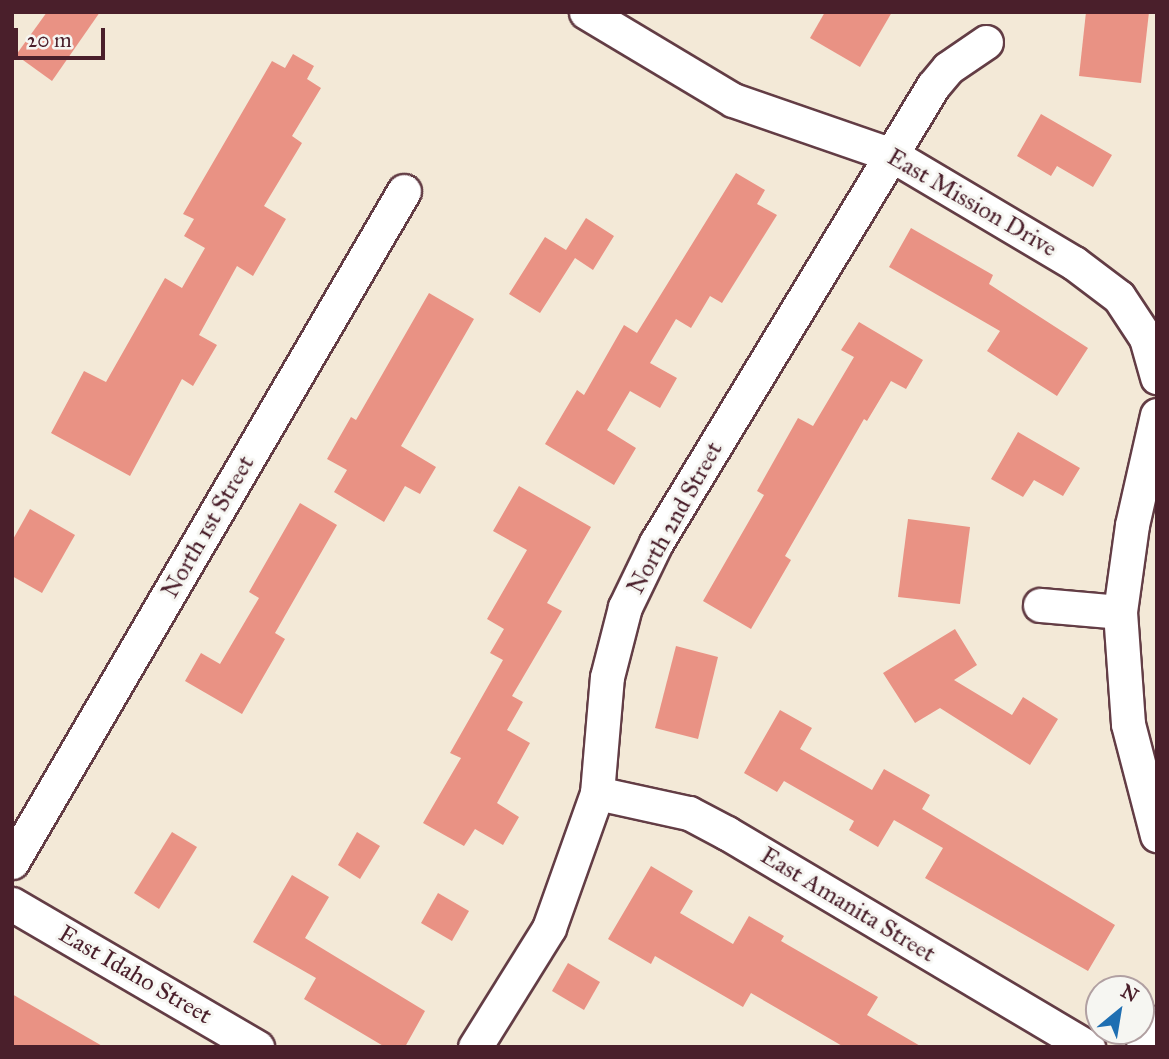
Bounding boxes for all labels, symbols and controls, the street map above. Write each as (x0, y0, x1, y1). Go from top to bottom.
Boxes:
scale bar (18, 14, 108, 58)
text: 20 m (27, 27, 72, 53)
street label: East Mission Drive (882, 143, 1062, 263)
street label: North 2nd Street (621, 437, 729, 599)
street label: North 1st Street (156, 451, 260, 603)
street label: East Amanita Street (755, 841, 941, 969)
street label: East Idaho Street (53, 920, 217, 1030)
north arrow (1085, 975, 1155, 1045)
text: N (1117, 979, 1142, 1007)

